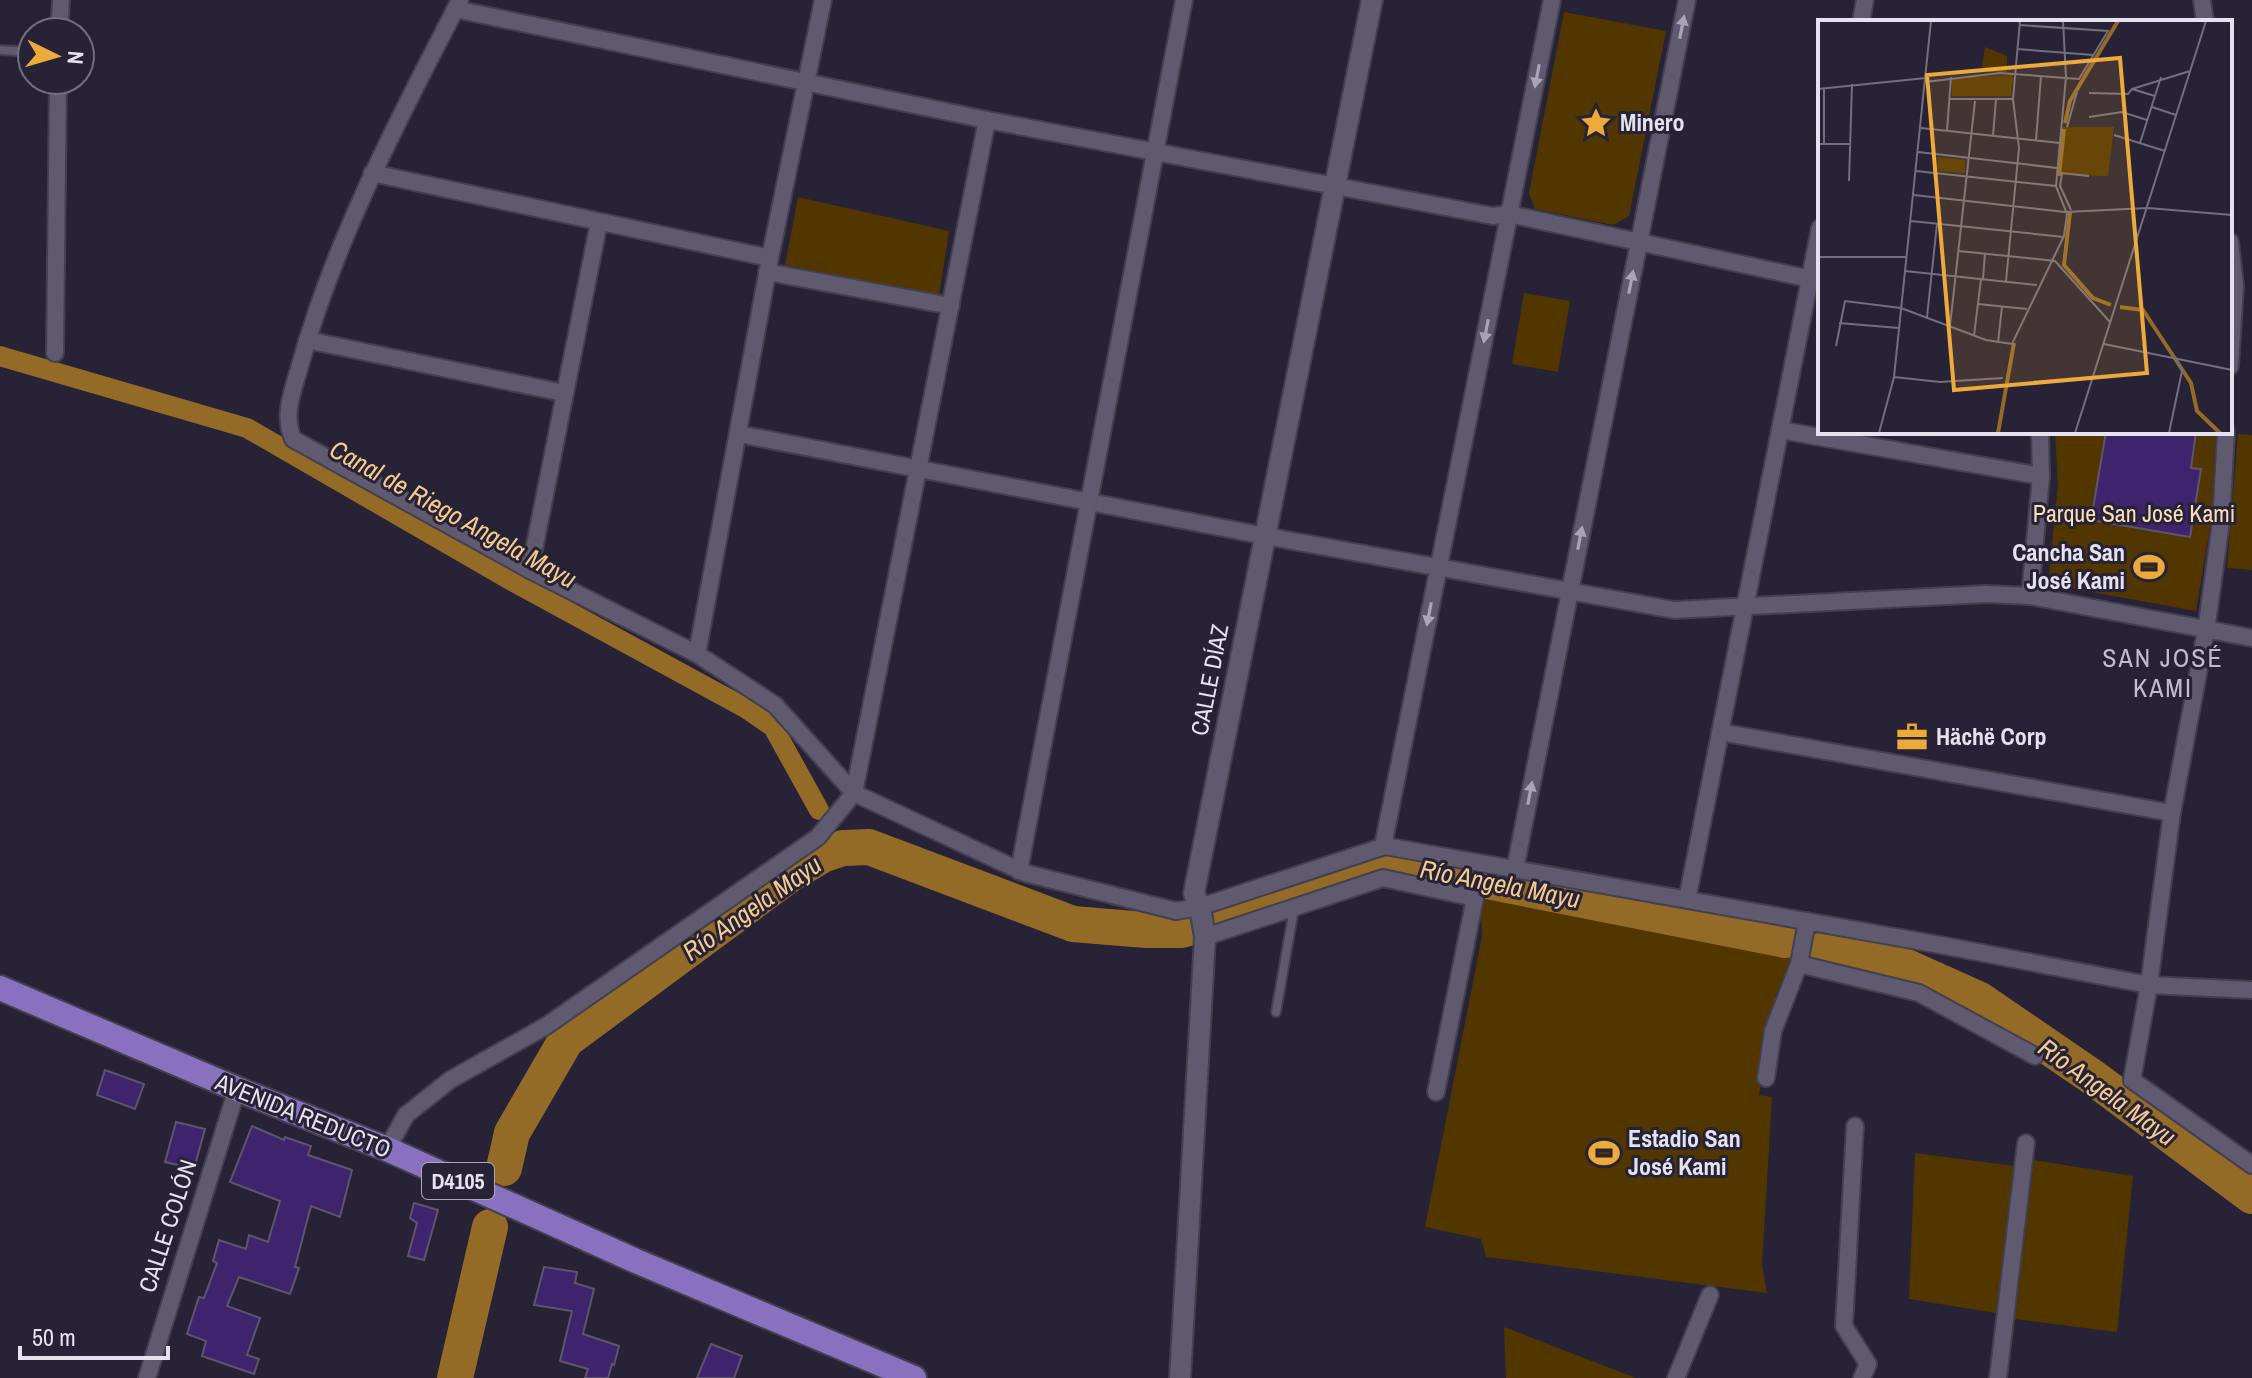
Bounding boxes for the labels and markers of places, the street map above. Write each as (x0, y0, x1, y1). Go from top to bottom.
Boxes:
place icon: Minero (1579, 106, 1613, 140)
place label: Minero (1620, 106, 1685, 138)
place label: Cancha San José Kami (2012, 536, 2125, 596)
sports icon: Cancha San José Kami (2132, 550, 2166, 584)
office icon: Hächë Corp (1895, 720, 1929, 754)
place label: Hächë Corp (1936, 720, 2046, 752)
place label: Estadio San José Kami (1628, 1122, 1741, 1182)
sports icon: Estadio San José Kami (1587, 1136, 1621, 1170)

